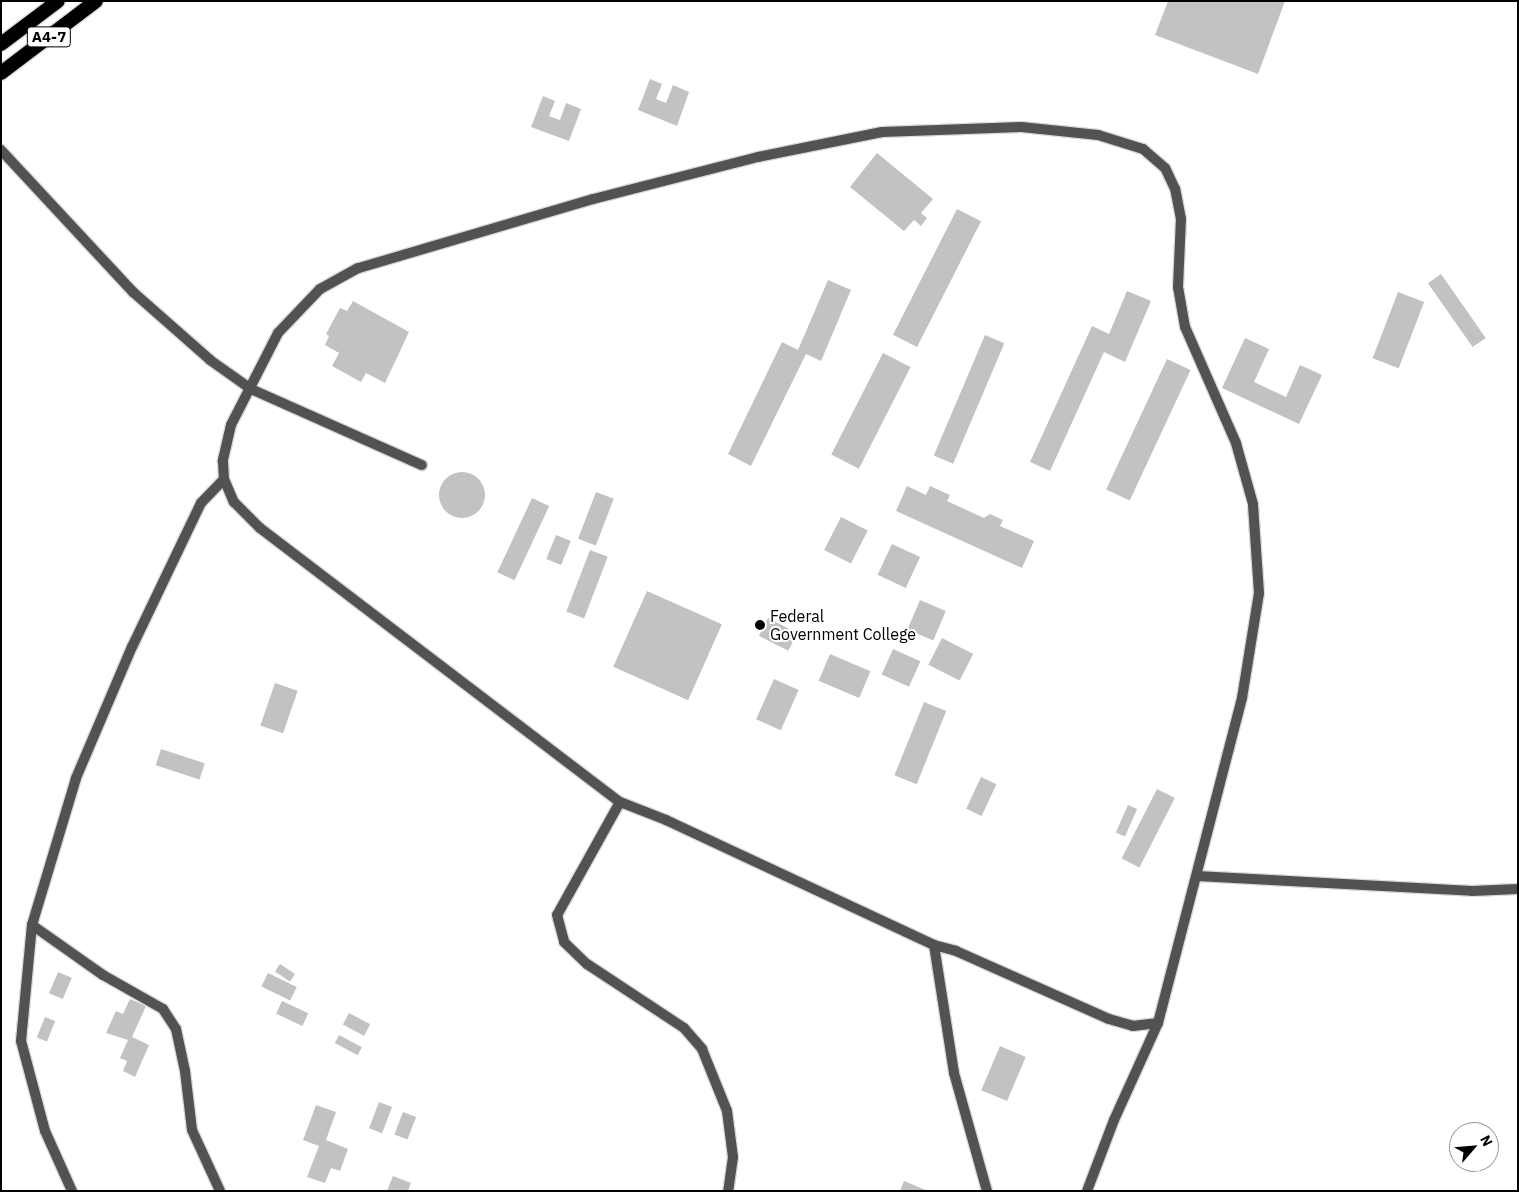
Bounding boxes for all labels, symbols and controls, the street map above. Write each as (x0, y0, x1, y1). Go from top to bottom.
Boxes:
road number: A4-7 (27, 24, 72, 50)
place label: Federal Government College (770, 606, 916, 644)
marker: Federal Government College (754, 619, 766, 631)
north arrow (1449, 1122, 1499, 1172)
text: N (1476, 1132, 1497, 1149)

